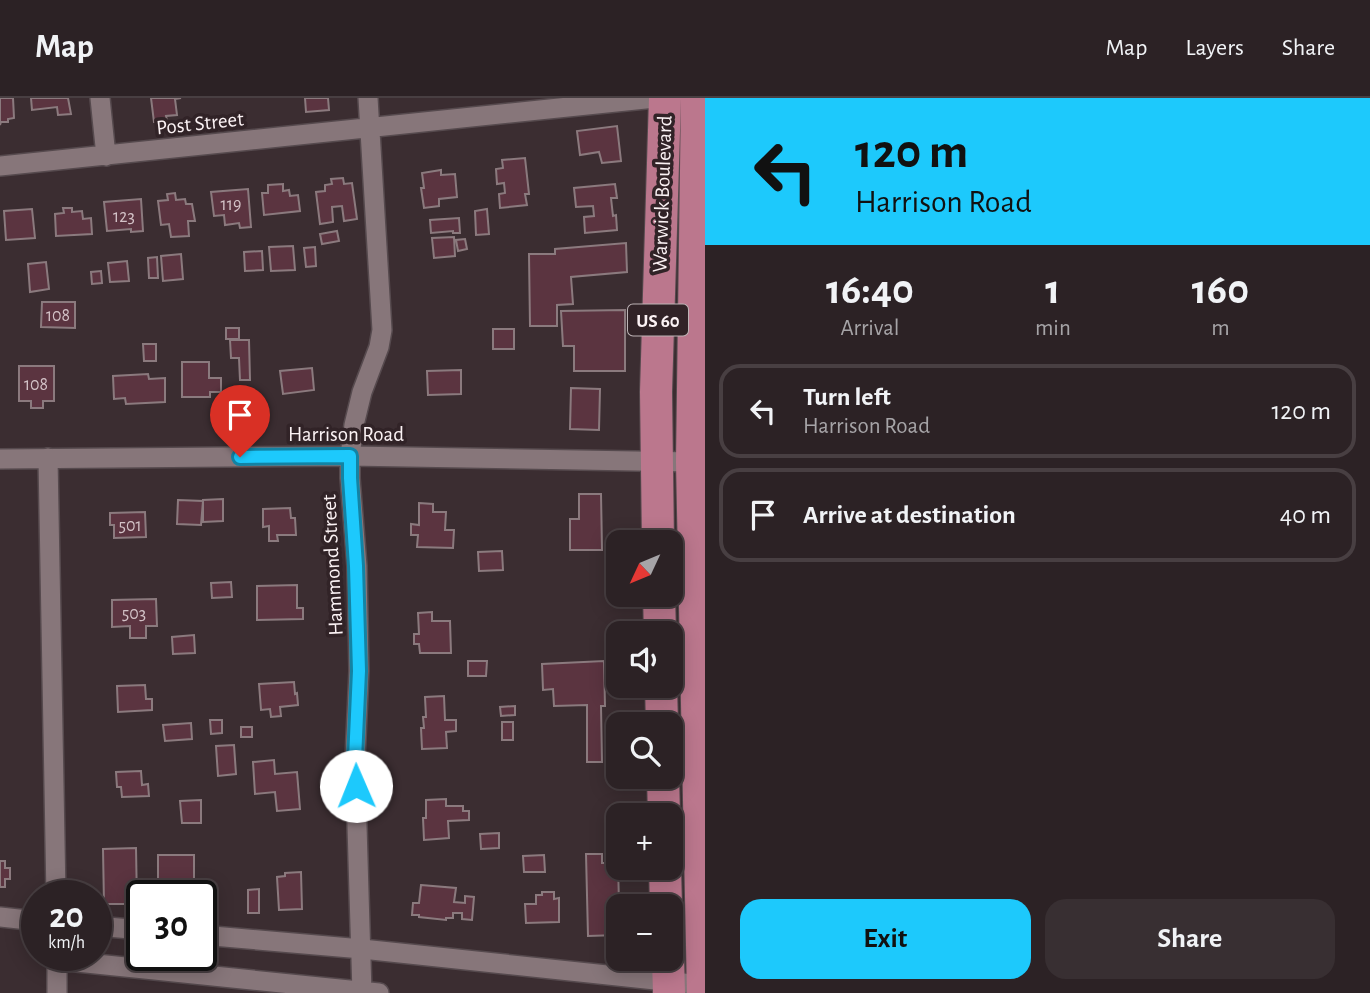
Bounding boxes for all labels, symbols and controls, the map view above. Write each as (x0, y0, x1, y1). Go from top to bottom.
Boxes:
text: Map (35, 31, 94, 64)
text: Map (1105, 36, 1147, 60)
text: Layers (1185, 36, 1244, 60)
text: Share (1282, 36, 1335, 60)
street label: Post Street (155, 108, 245, 139)
street label: Warwick Boulevard (649, 115, 676, 273)
icon: left (740, 126, 831, 217)
text: 120 m (855, 128, 968, 177)
text: Harrison Road (855, 186, 1032, 218)
house number: 119 (221, 196, 241, 214)
house number: 123 (113, 208, 135, 226)
text: 16:40 (826, 269, 914, 311)
text: 1 (1045, 269, 1060, 311)
text: 160 (1192, 269, 1249, 311)
road number: US 60 (628, 304, 688, 336)
house number: 108 (46, 307, 70, 325)
text: Arrival (840, 317, 900, 340)
text: min (1035, 317, 1071, 340)
text: m (1211, 317, 1230, 340)
house number: 108 (24, 376, 48, 394)
text: Turn left (803, 384, 891, 410)
pin (210, 385, 270, 457)
icon: left (744, 392, 782, 430)
icon: arrive (221, 396, 259, 434)
text: 120 m (1271, 398, 1331, 424)
text: Harrison Road (803, 415, 930, 438)
street label: Harrison Road (288, 424, 404, 445)
street label: Hammond Street (318, 493, 347, 636)
icon: arrive (744, 496, 782, 534)
text: Arrive at destination (803, 502, 1016, 528)
text: 40 m (1280, 502, 1331, 528)
house number: 501 (118, 517, 142, 535)
north arrow (606, 530, 682, 607)
map controls (606, 530, 683, 971)
house number: 503 (122, 605, 146, 623)
button: sound (606, 621, 683, 698)
button: search (606, 712, 683, 789)
position arrow (319, 749, 393, 823)
button: + (606, 803, 683, 880)
speed limit sign: 30 (126, 880, 217, 971)
button: − (606, 894, 683, 971)
text: 20 (49, 899, 84, 934)
button: Exit (740, 899, 1031, 979)
button: Share (1045, 899, 1335, 979)
text: km/h (48, 934, 85, 952)

